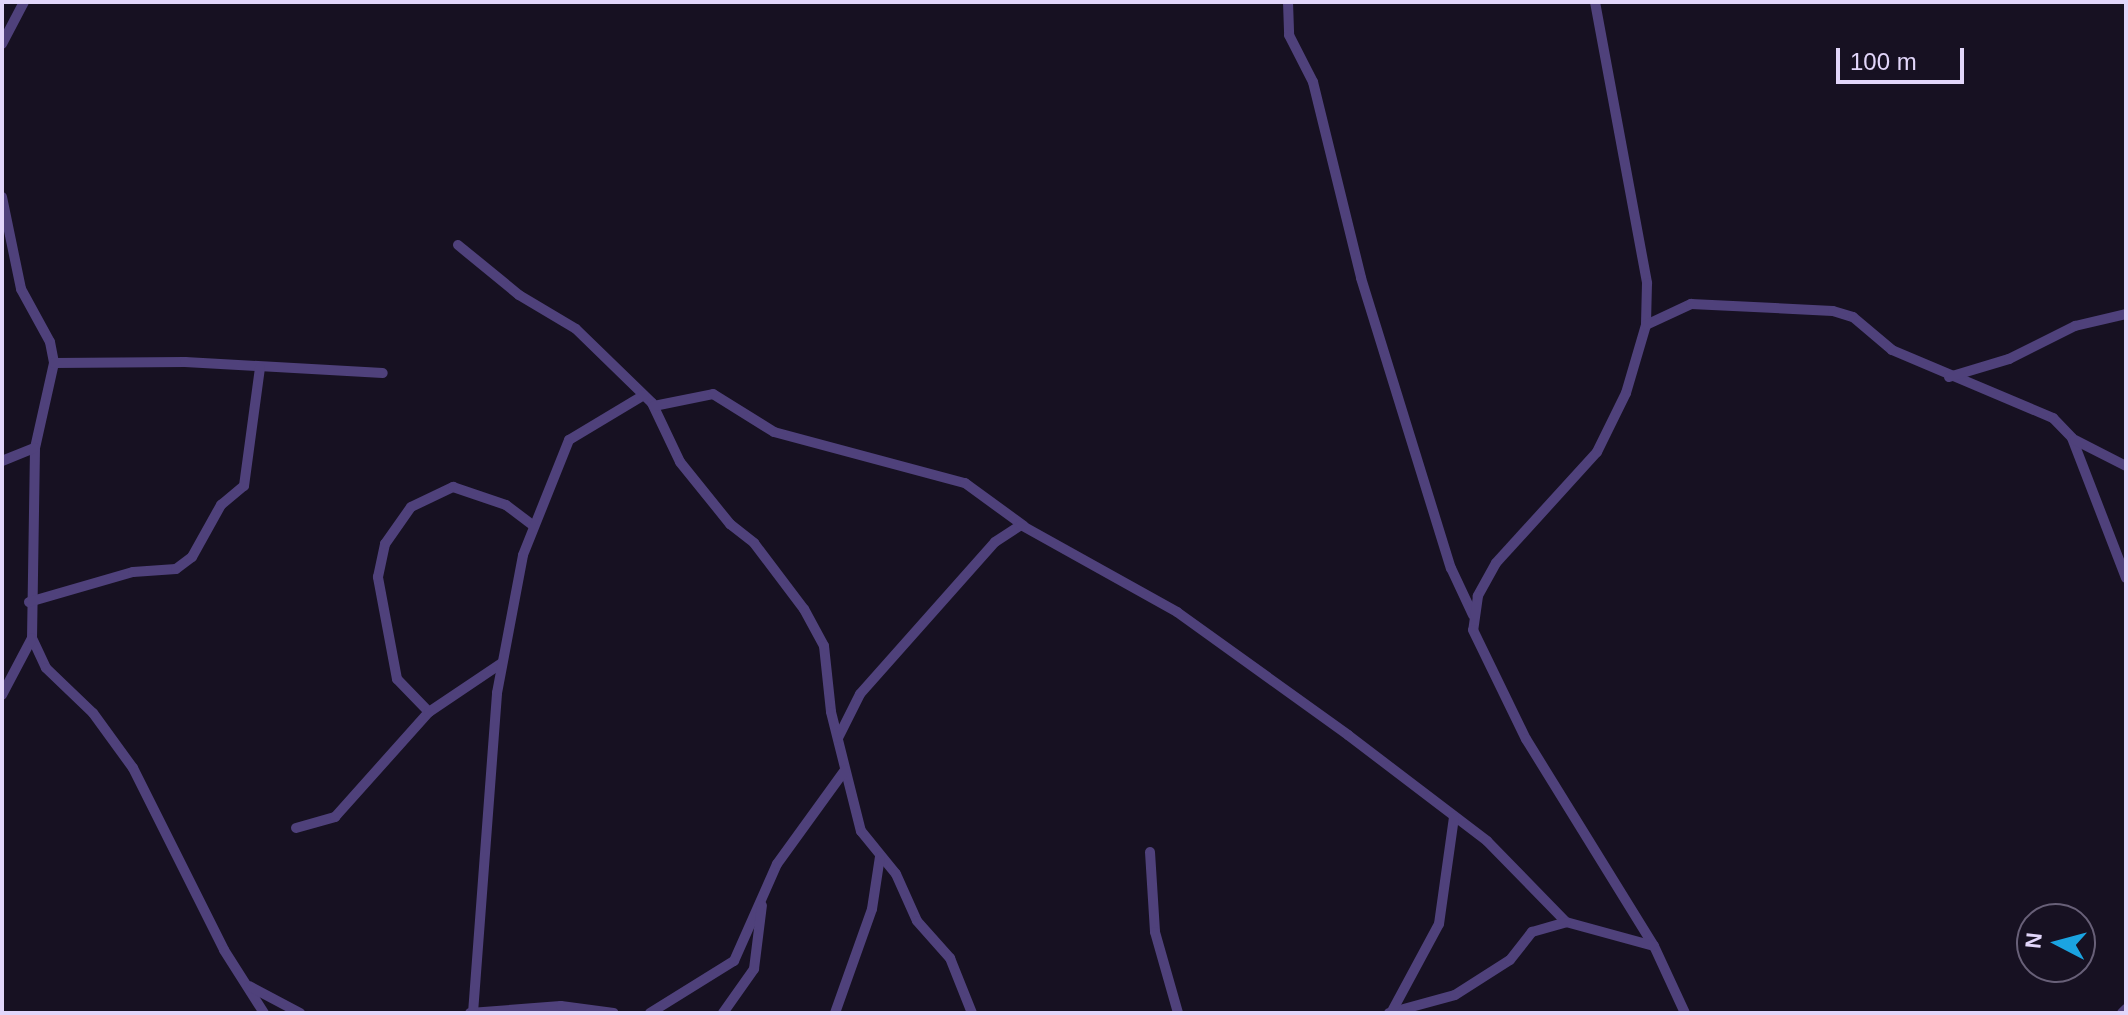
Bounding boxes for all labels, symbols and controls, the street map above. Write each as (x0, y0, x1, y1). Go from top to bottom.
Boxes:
scale bar (1840, 32, 1968, 82)
text: 100 m (1850, 48, 1917, 75)
north arrow (2016, 903, 2096, 983)
text: N (2020, 931, 2047, 950)

